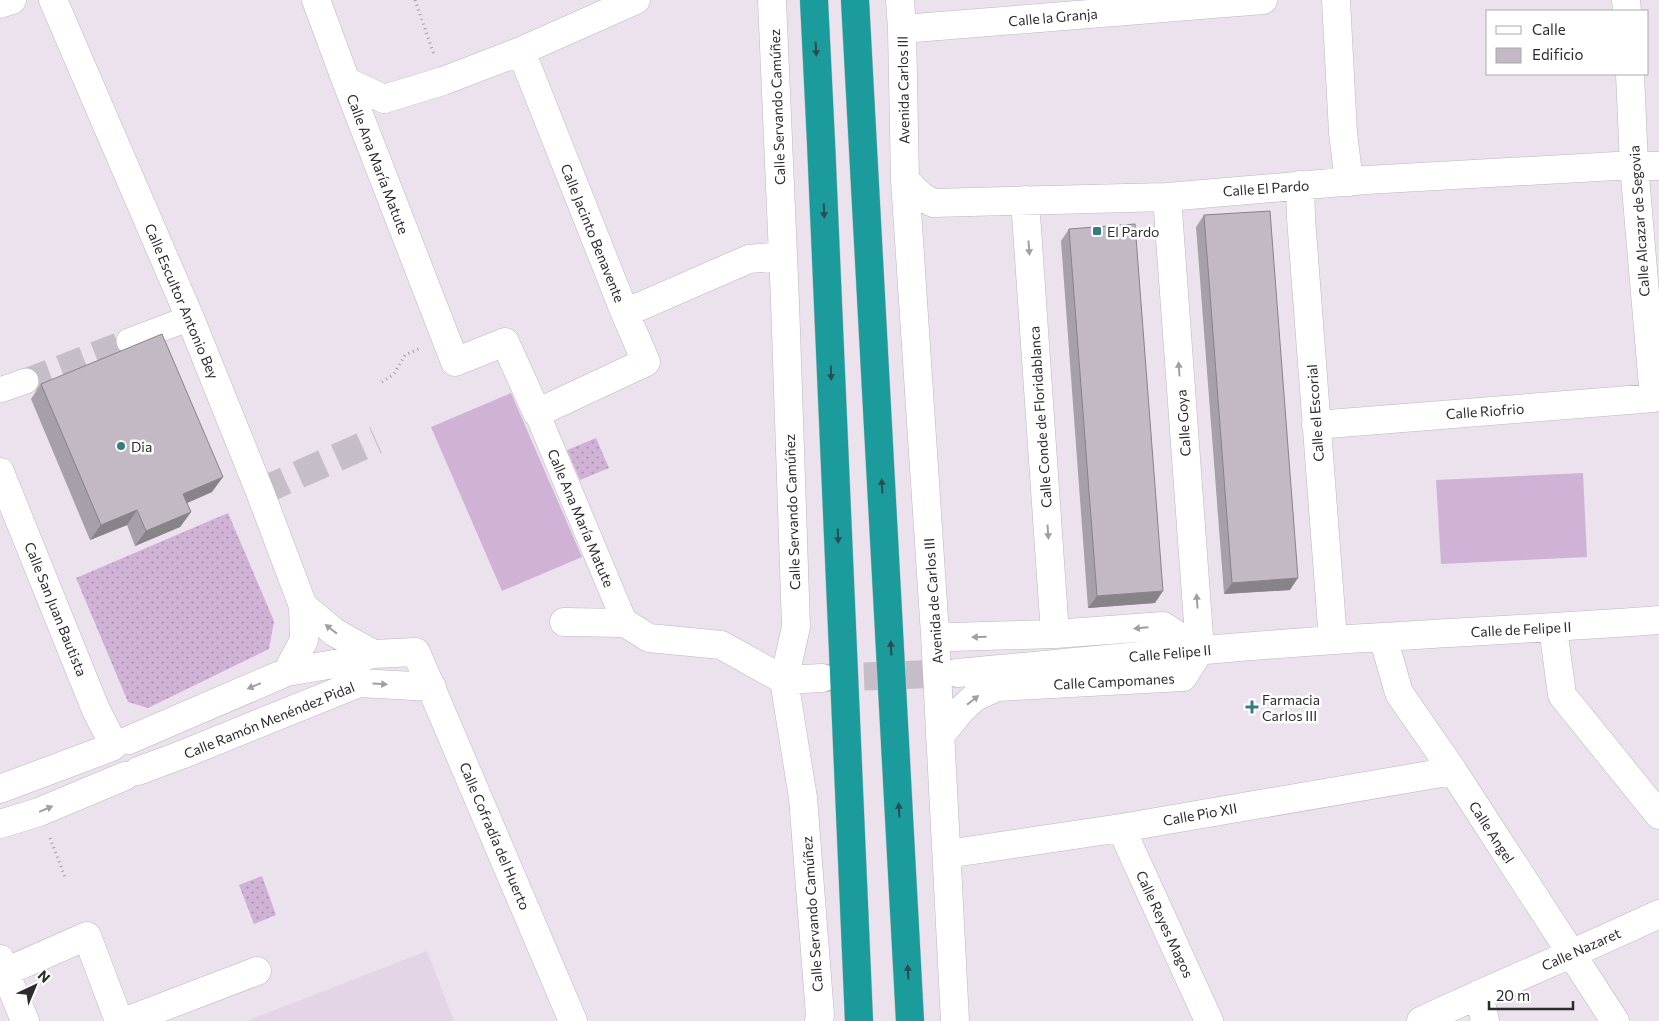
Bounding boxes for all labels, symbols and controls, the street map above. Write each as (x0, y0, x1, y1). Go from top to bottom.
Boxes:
street label: Calle la Granja (1008, 5, 1098, 29)
legend (1486, 10, 1649, 75)
text: Calle (1532, 20, 1566, 38)
street label: Calle Servando Camúñez (766, 29, 788, 185)
street label: Avenida Carlos III (894, 36, 912, 144)
one-way arrow (813, 41, 821, 57)
text: Edificio (1532, 45, 1583, 63)
street label: Calle Ana María Matute (343, 92, 413, 236)
street label: Calle Alcazar de Segovia (1625, 145, 1653, 297)
street label: Calle Jacinto Benavente (557, 161, 629, 305)
street label: Calle El Pardo (1222, 177, 1310, 199)
one-way arrow (821, 203, 829, 219)
street label: Calle Escultor Antonio Bey (142, 221, 222, 381)
place label: El Pardo (1107, 223, 1159, 240)
marker: El Pardo (1091, 225, 1103, 237)
one-way arrow (1026, 240, 1034, 256)
street label: Calle Conde de Floridablanca (1025, 325, 1055, 509)
one-way arrow (1175, 361, 1183, 377)
street label: Calle el Escorial (1303, 364, 1327, 462)
one-way arrow (827, 366, 835, 382)
street label: Calle Goya (1172, 389, 1194, 457)
street label: Calle Riofrio (1445, 400, 1525, 422)
street label: Calle Servando Camúñez (781, 434, 803, 590)
place label: Dia (131, 438, 152, 455)
marker: Dia (115, 440, 127, 452)
street label: Calle Ana María Matute (544, 446, 618, 590)
one-way arrow (877, 477, 885, 493)
one-way arrow (1045, 525, 1053, 541)
one-way arrow (834, 528, 842, 544)
street label: Avenida de Carlos III (920, 537, 946, 665)
street label: Calle San Juan Bautista (21, 539, 91, 679)
one-way arrow (1192, 593, 1200, 609)
street label: Calle de Felipe II (1470, 618, 1572, 640)
one-way arrow (324, 624, 338, 634)
one-way arrow (1133, 624, 1149, 632)
one-way arrow (971, 633, 987, 641)
one-way arrow (886, 640, 894, 656)
street label: Calle Felipe II (1128, 641, 1212, 665)
street label: Calle Campomanes (1053, 669, 1175, 693)
street label: Calle Ramón Menéndez Pidal (181, 678, 357, 762)
one-way arrow (373, 681, 389, 689)
one-way arrow (247, 683, 261, 691)
place label: Farmacia Carlos III (1262, 691, 1320, 724)
one-way arrow (966, 695, 980, 705)
marker: Farmacia Carlos III (1246, 701, 1258, 713)
street label: Calle Cofradía del Huerto (456, 760, 534, 912)
street label: Calle Angel (1466, 798, 1518, 866)
street label: Calle Pio XII (1162, 799, 1238, 829)
one-way arrow (895, 802, 903, 818)
one-way arrow (39, 805, 53, 813)
street label: Calle Servando Camúñez (798, 836, 826, 992)
street label: Calle Reyes Magos (1133, 868, 1197, 980)
street label: Calle Nazaret (1539, 924, 1623, 974)
north arrow (10, 961, 60, 1011)
one-way arrow (903, 964, 911, 980)
text: N (35, 967, 54, 986)
scale bar (1489, 978, 1573, 1010)
text: 20 m (1496, 986, 1530, 1004)

